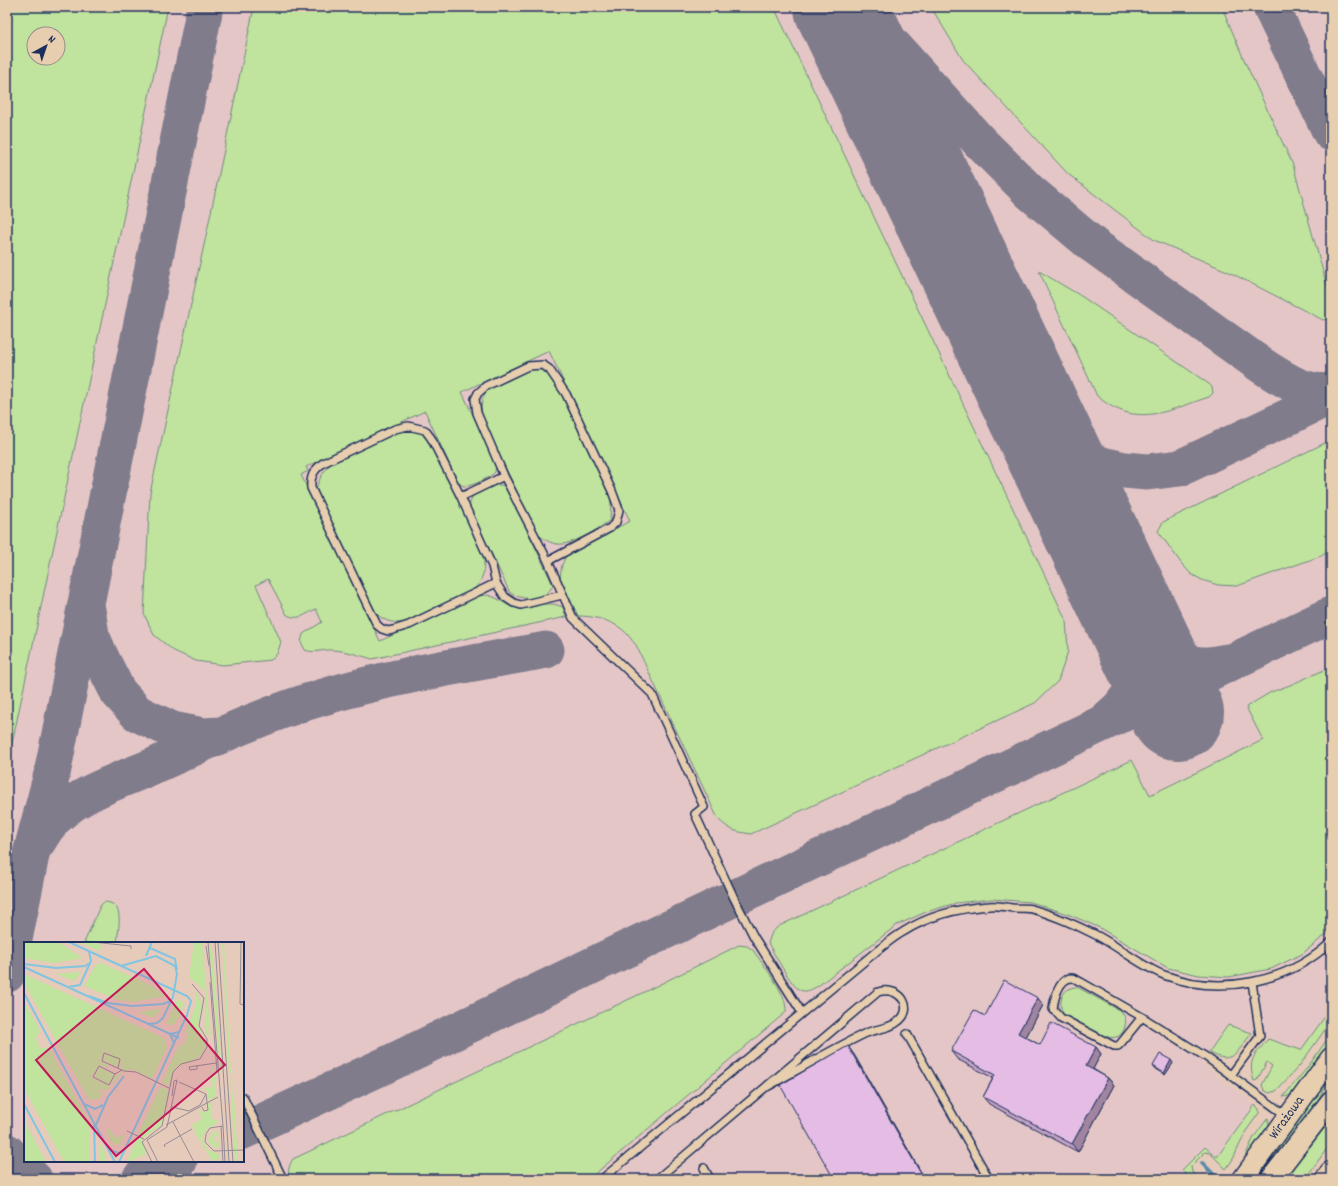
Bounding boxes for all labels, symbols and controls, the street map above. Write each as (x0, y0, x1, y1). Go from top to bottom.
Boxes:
north arrow (26, 26, 66, 66)
text: N (44, 32, 59, 48)
inset map (24, 942, 244, 1162)
street label: Wirażowa (1264, 1092, 1310, 1144)

